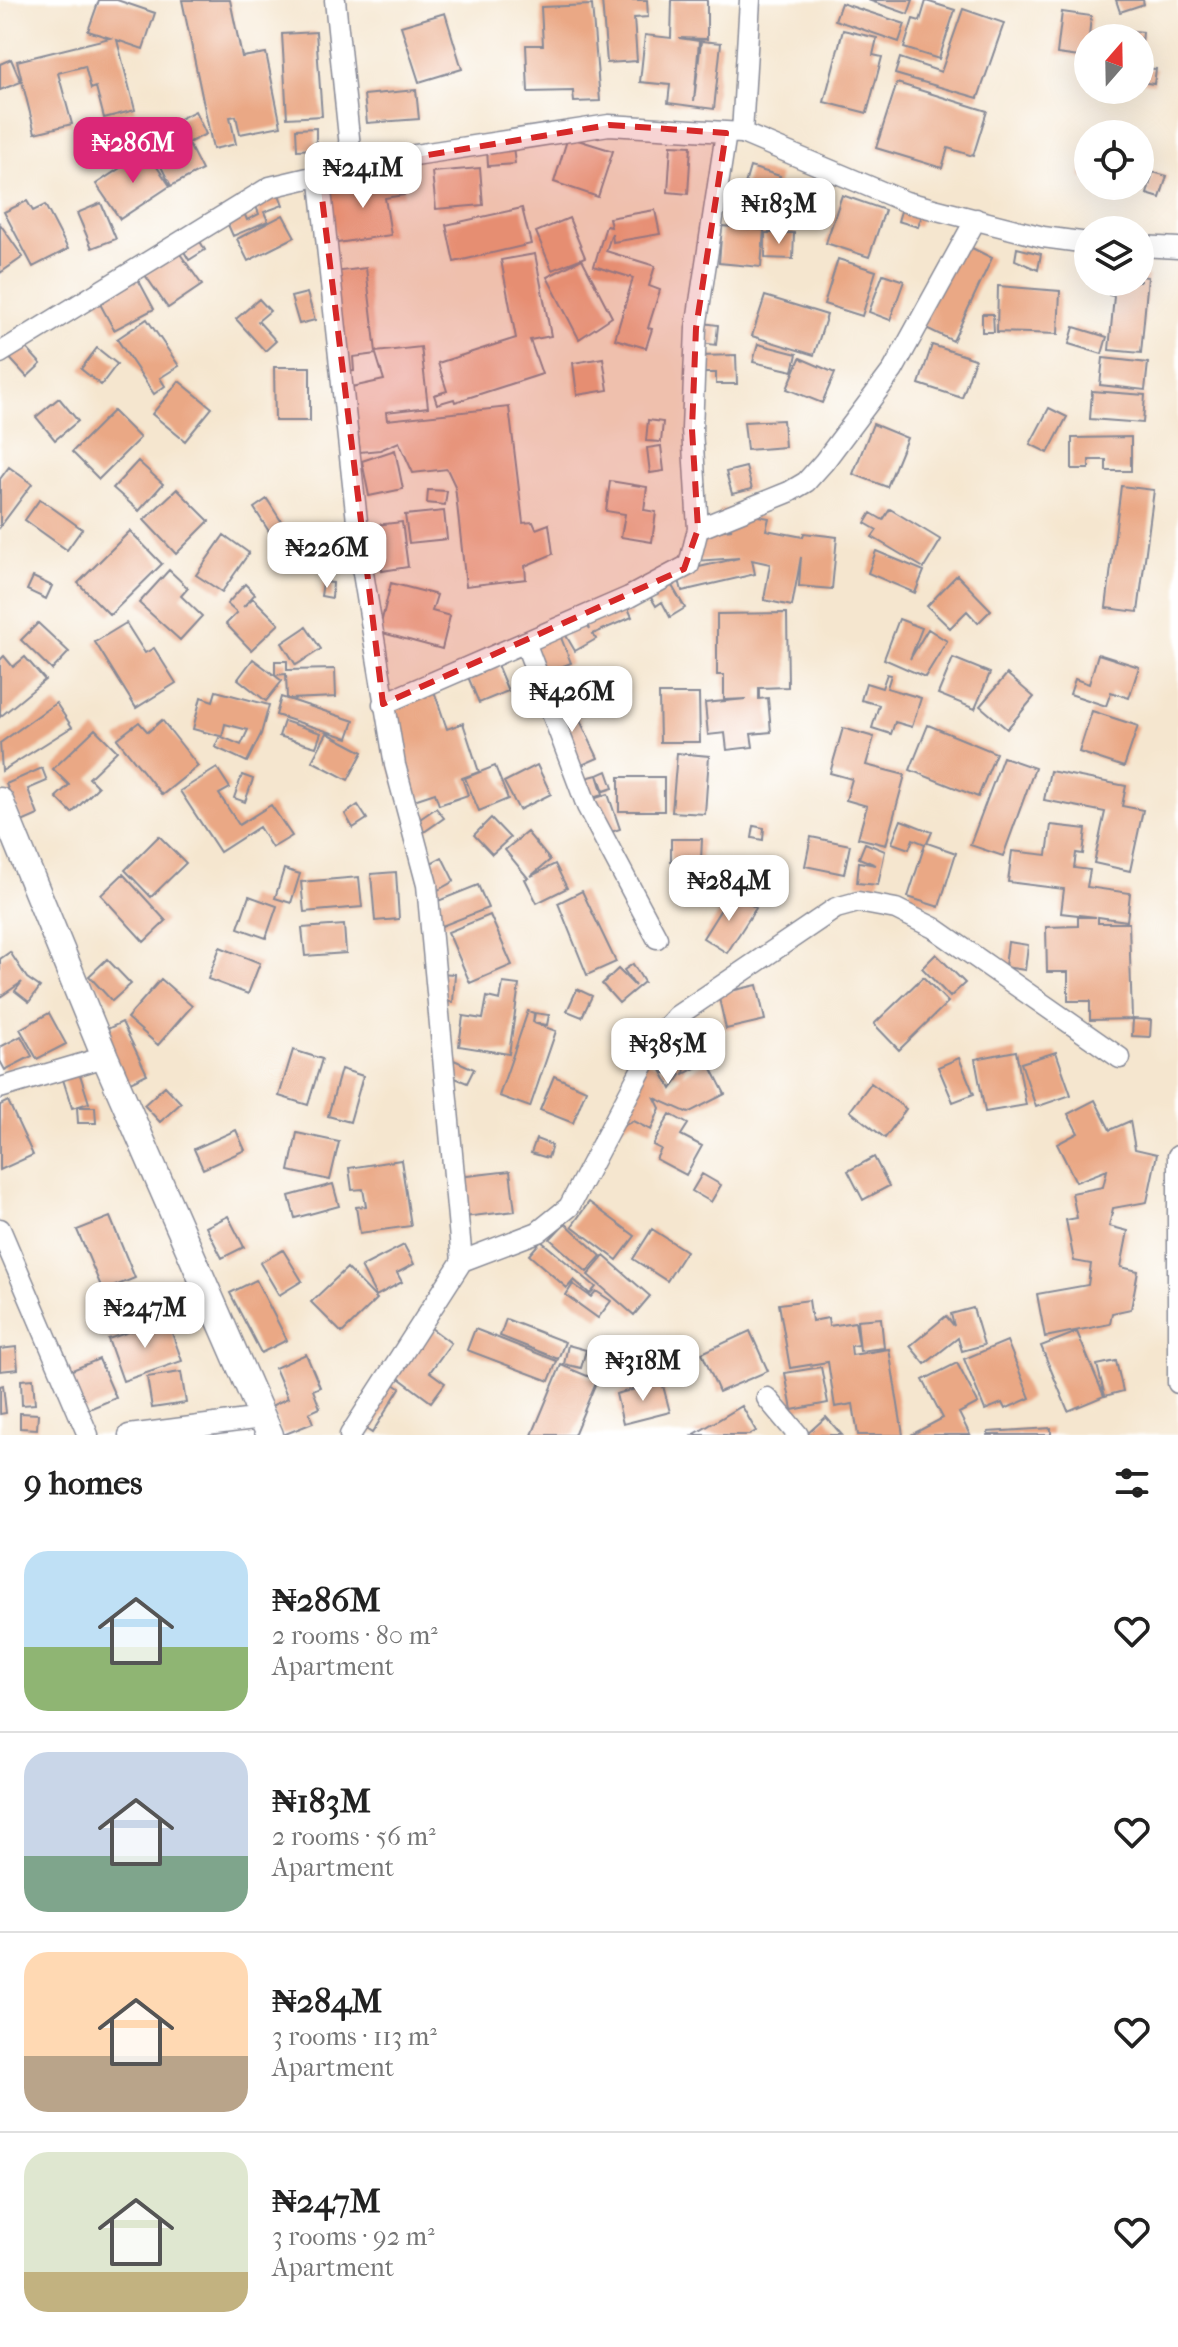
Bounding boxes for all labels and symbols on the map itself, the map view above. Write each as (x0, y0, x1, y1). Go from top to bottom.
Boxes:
north arrow (1074, 24, 1154, 104)
pin: ₦286M (77, 117, 189, 185)
pin: ₦241M (307, 142, 419, 210)
pin: ₦183M (723, 178, 835, 246)
pin: ₦226M (271, 522, 383, 590)
pin: ₦426M (516, 666, 628, 734)
pin: ₦284M (673, 855, 785, 923)
pin: ₦385M (612, 1018, 724, 1086)
pin: ₦247M (89, 1282, 201, 1350)
pin: ₦318M (587, 1335, 699, 1403)

